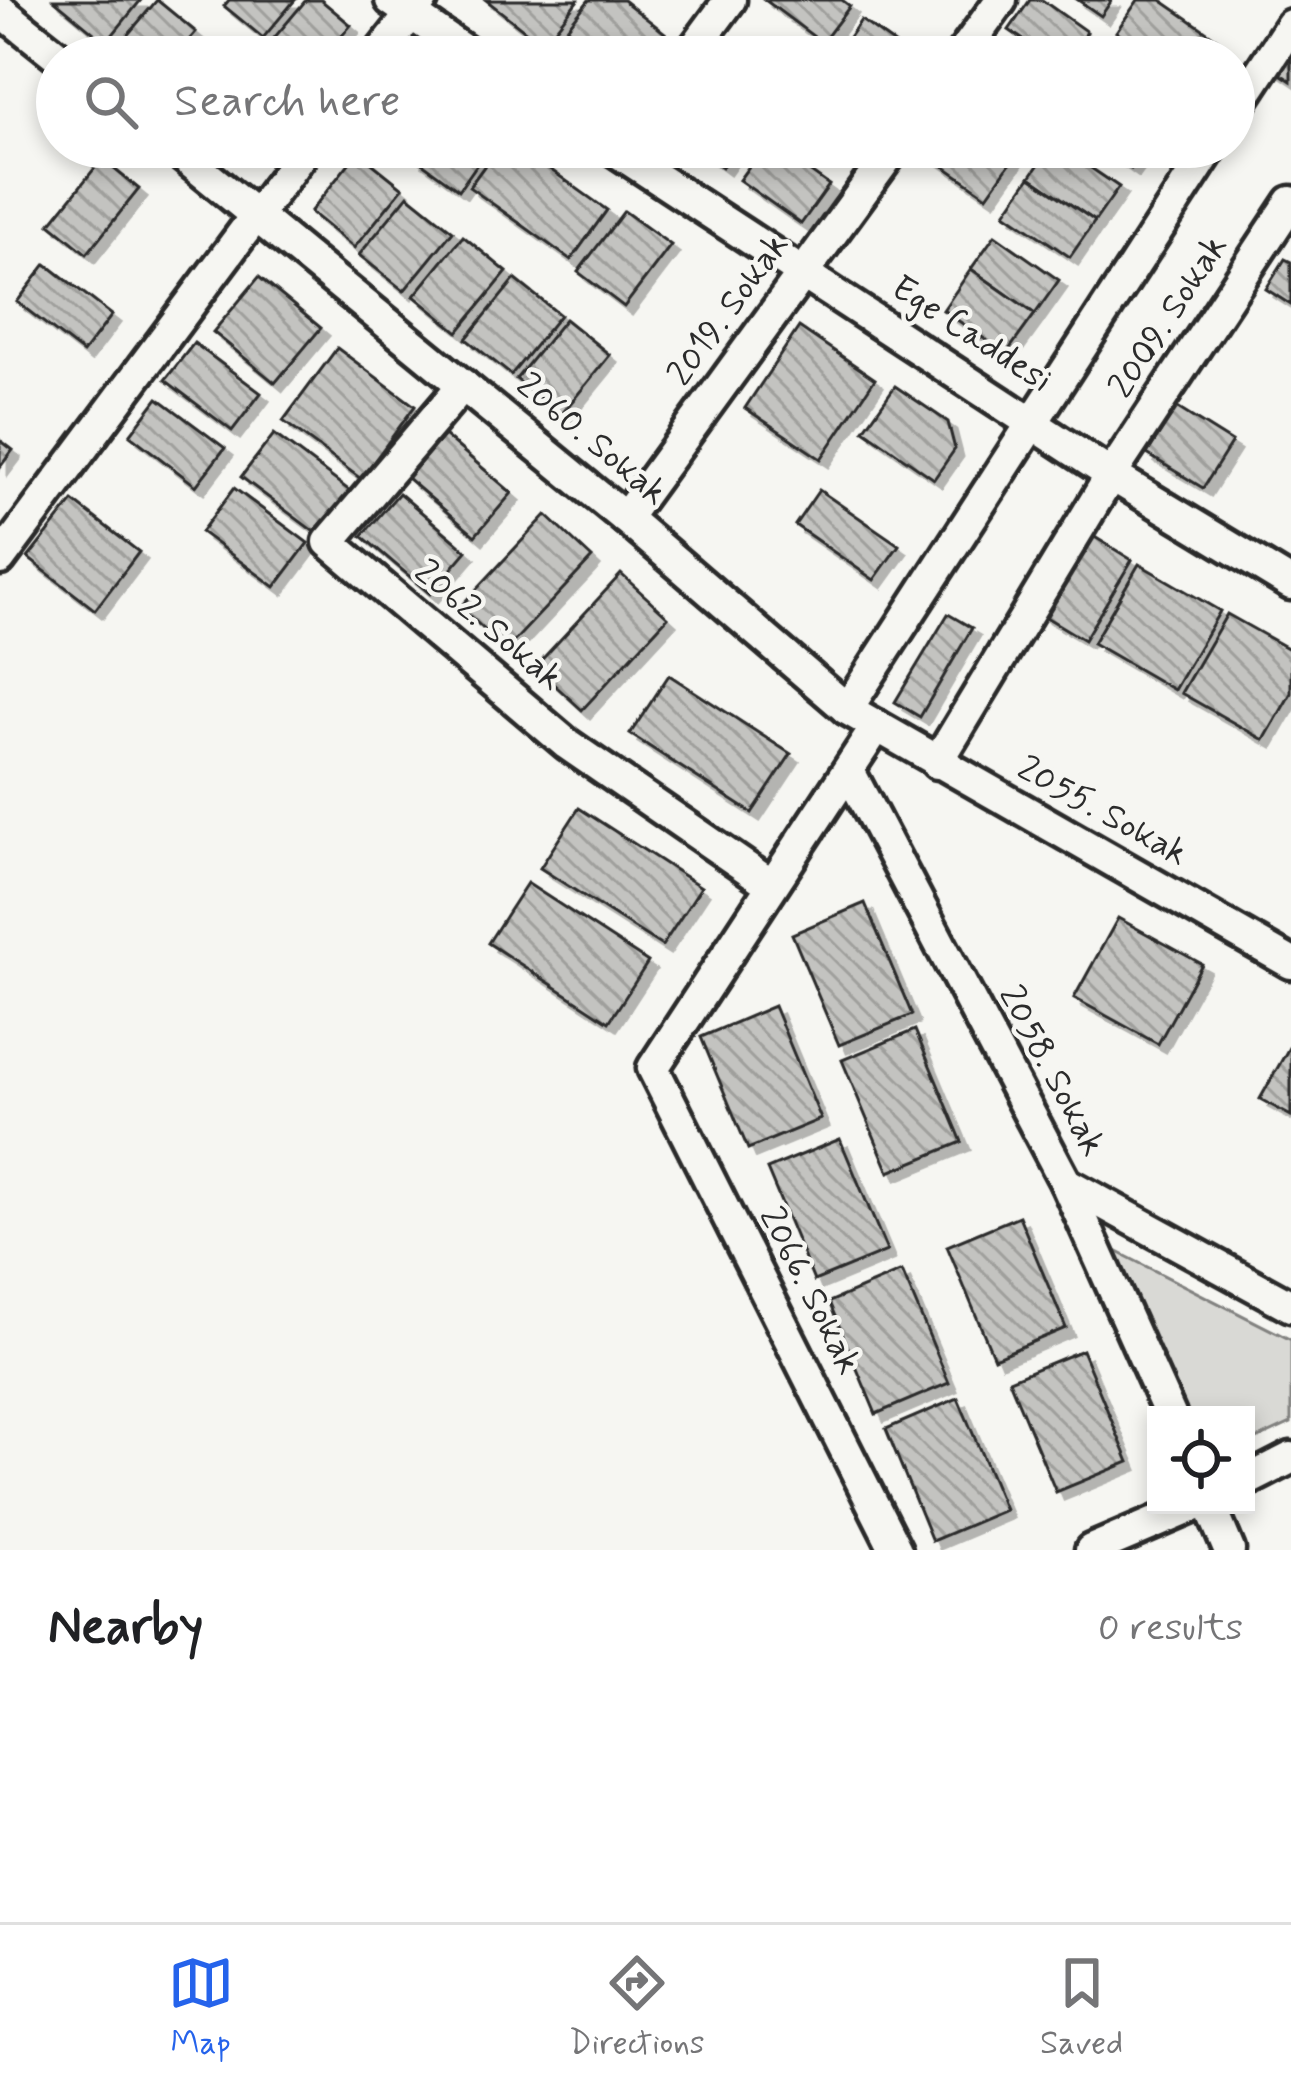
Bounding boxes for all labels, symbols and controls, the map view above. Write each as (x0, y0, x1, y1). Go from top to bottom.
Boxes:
search box (36, 36, 1255, 168)
icon: search (78, 69, 144, 135)
text: Search here (174, 73, 401, 132)
street label: 2019. Sokak (658, 224, 800, 396)
street label: 2009. Sokak (1099, 226, 1239, 408)
street label: Ege Caddesi (882, 266, 1060, 404)
street label: 2060. Sokak (506, 363, 676, 517)
street label: 2062. Sokak (404, 550, 572, 702)
street label: 2055. Sokak (1008, 746, 1196, 878)
street label: 2058. Sokak (986, 977, 1116, 1165)
street label: 2066. Sokak (747, 1199, 871, 1383)
map controls (1147, 1406, 1255, 1514)
button: locate (1147, 1406, 1255, 1514)
text: Nearby (48, 1595, 203, 1661)
text: 0 results (1098, 1603, 1243, 1654)
tab: Map (168, 1950, 234, 2066)
tab: Directions (569, 1950, 705, 2066)
tab: Saved (1040, 1950, 1123, 2066)

